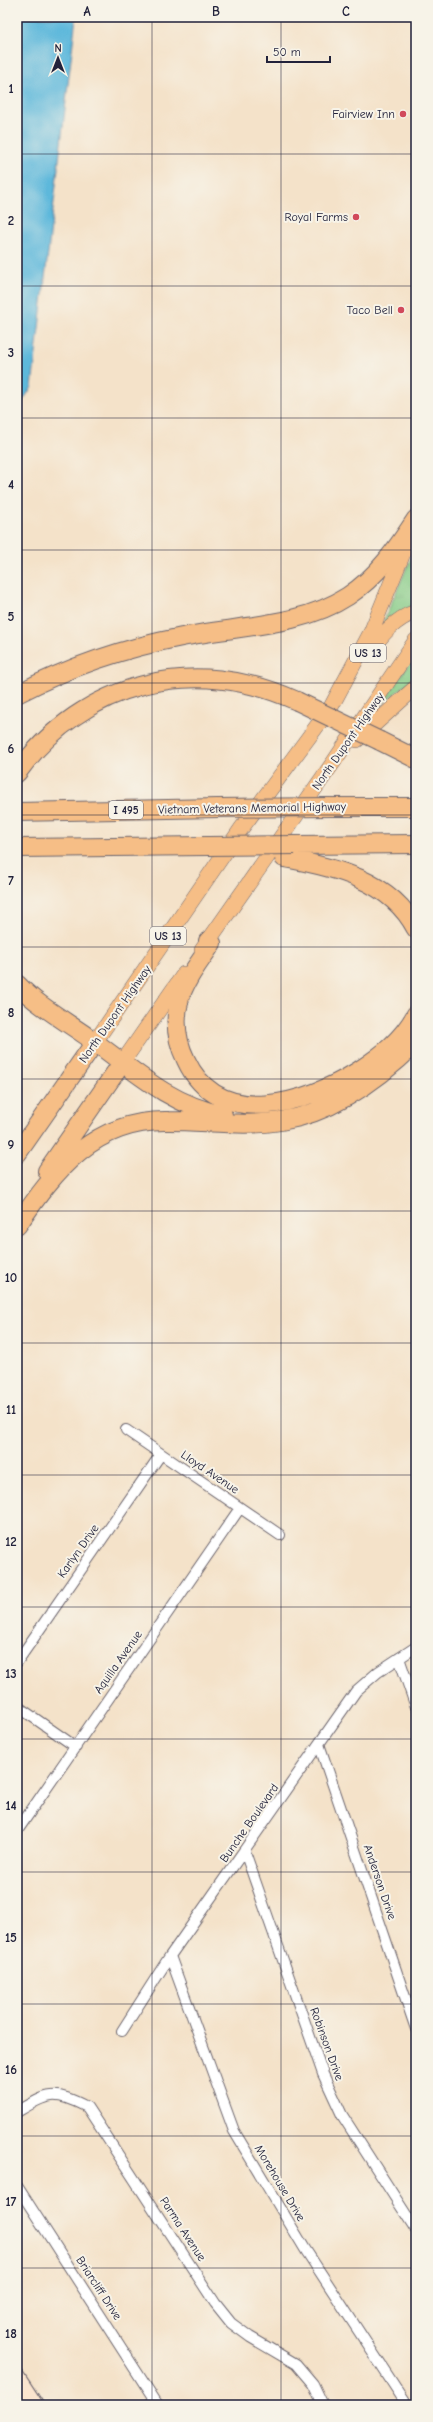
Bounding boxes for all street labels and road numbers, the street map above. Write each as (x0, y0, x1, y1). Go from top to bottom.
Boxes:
road number: US 13 (350, 644, 386, 662)
street label: North Dupont Highway (309, 689, 387, 793)
street label: Vietnam Veterans Memorial Highway (158, 799, 347, 817)
road number: I 495 (109, 801, 143, 819)
road number: US 13 (150, 927, 186, 945)
street label: North Dupont Highway (76, 962, 154, 1066)
street label: Lloyd Avenue (178, 1447, 242, 1497)
street label: Karlyn Drive (54, 1522, 102, 1580)
street label: Aquilla Avenue (91, 1628, 145, 1696)
street label: Bunche Boulevard (217, 1781, 281, 1865)
street label: Anderson Drive (361, 1843, 399, 1921)
street label: Robinson Drive (307, 2005, 347, 2083)
street label: Morehouse Drive (252, 2142, 308, 2224)
street label: Parma Avenue (157, 2194, 209, 2264)
street label: Briarcliff Drive (73, 2253, 125, 2323)

